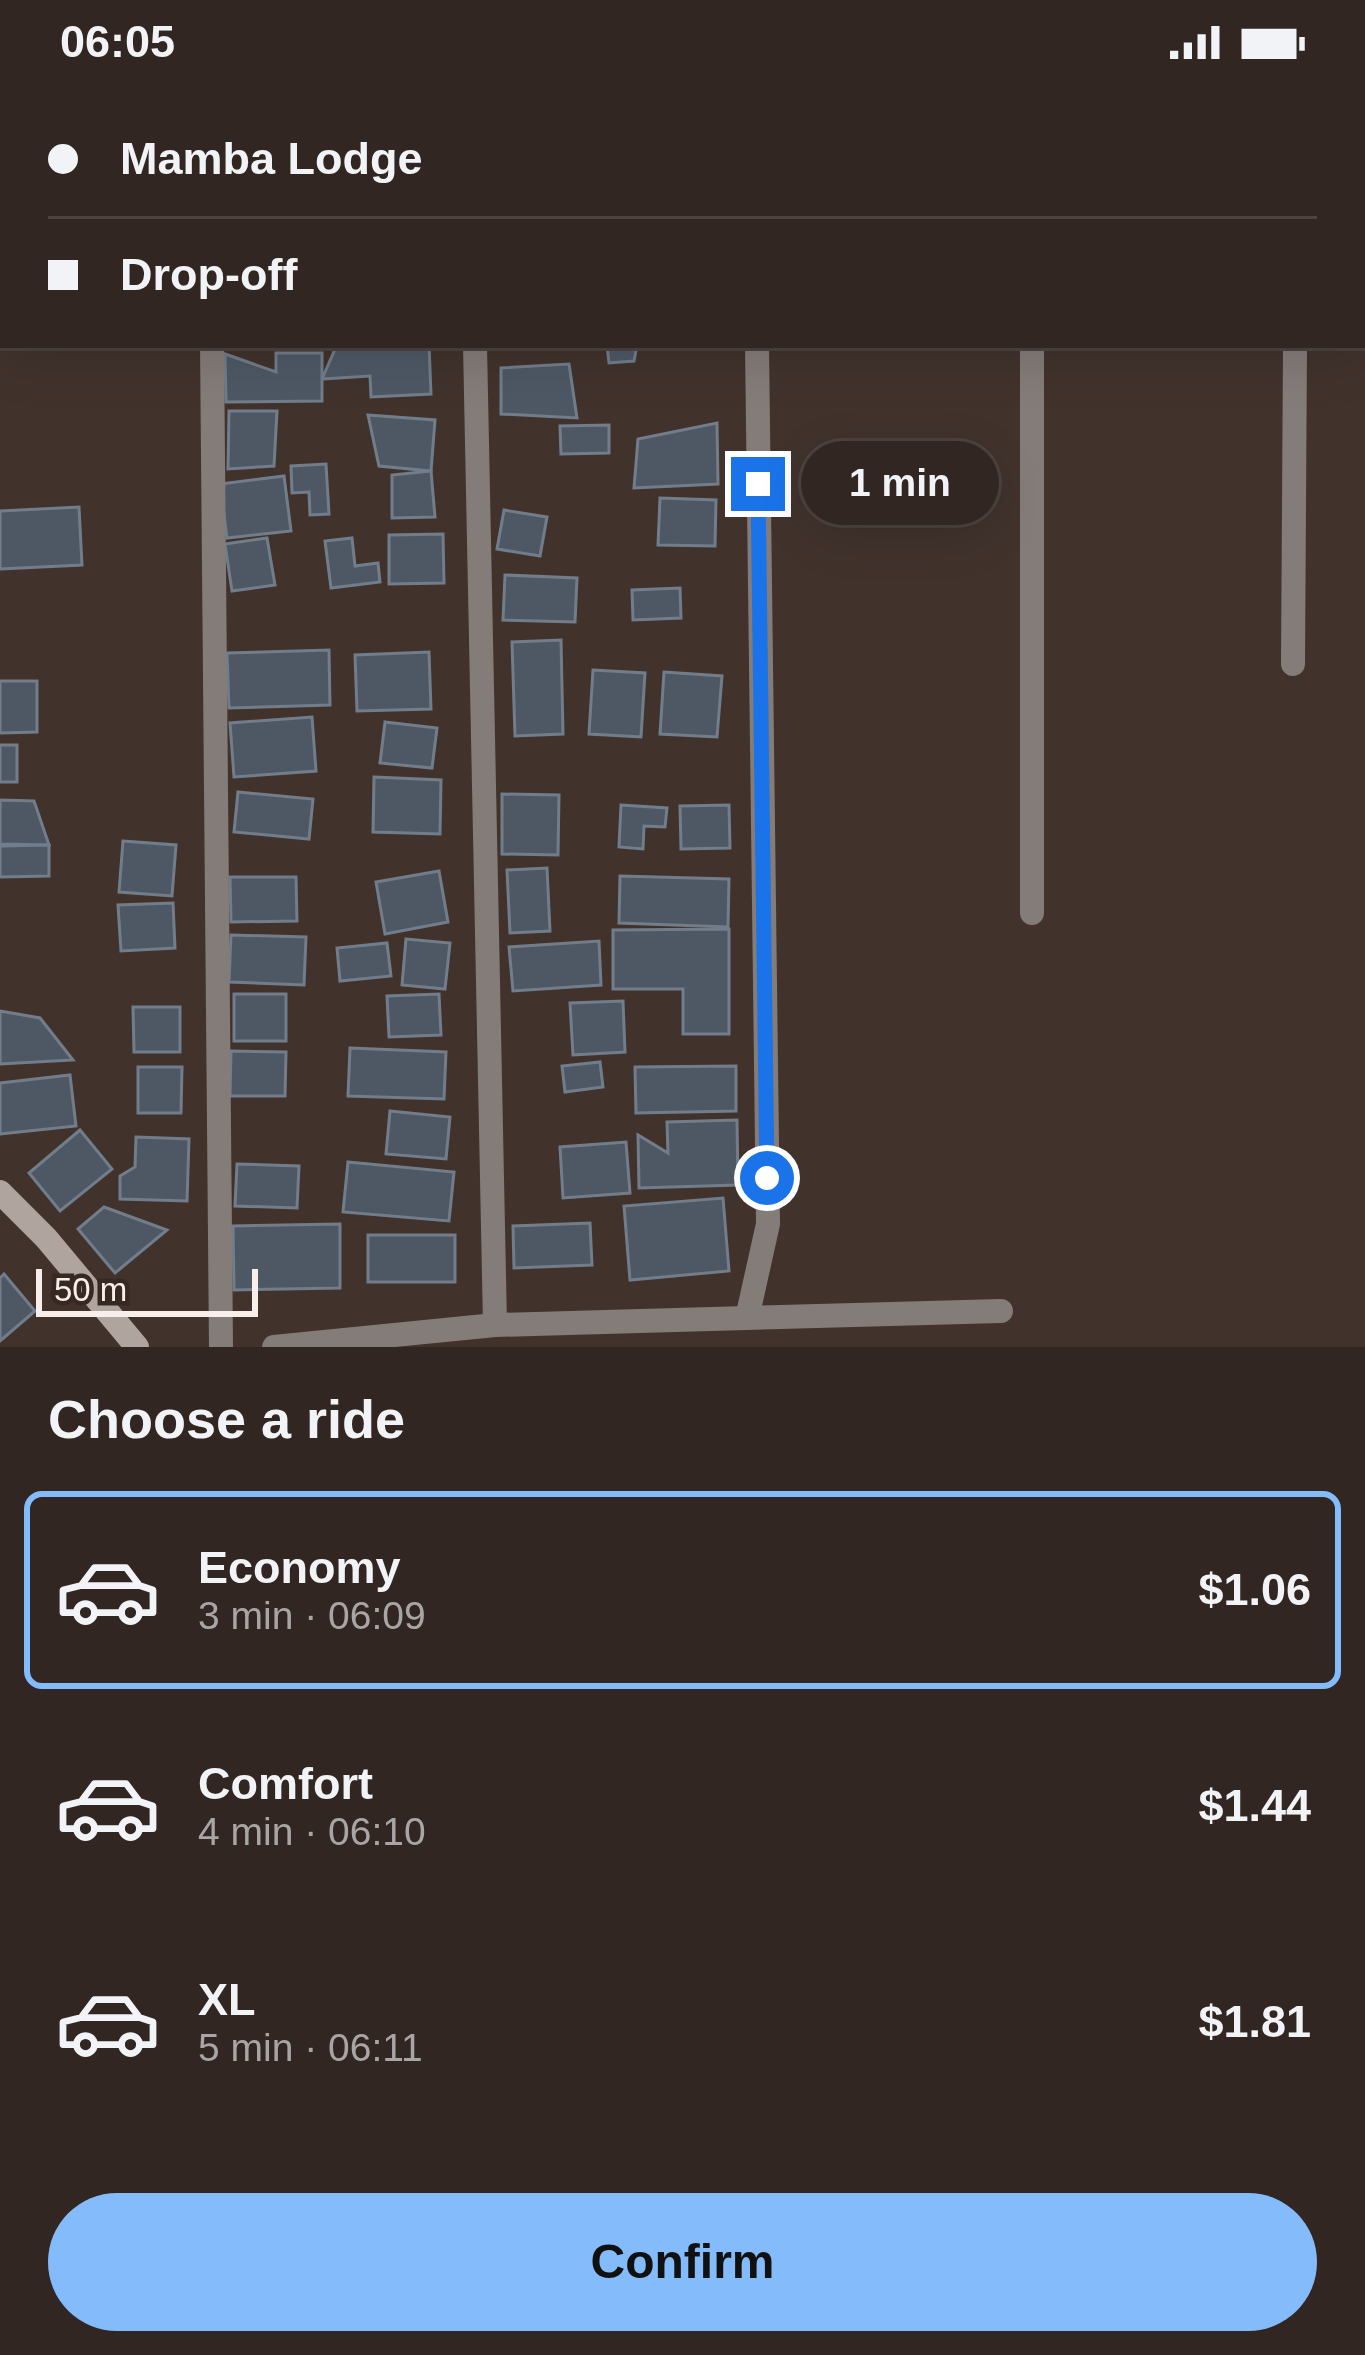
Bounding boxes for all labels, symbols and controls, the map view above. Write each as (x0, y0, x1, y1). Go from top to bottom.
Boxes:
text: 06:05 (60, 16, 175, 67)
text: Mamba Lodge (120, 133, 423, 184)
text: Drop-off (120, 249, 297, 300)
callout: 1 min (800, 442, 998, 526)
route end (731, 457, 785, 511)
text: 1 min (849, 461, 951, 504)
route start (740, 1151, 794, 1205)
scale bar (36, 1263, 258, 1316)
text: 50 m (54, 1271, 127, 1308)
text: Choose a ride (48, 1389, 405, 1449)
icon: car (54, 1536, 162, 1644)
text: Economy (198, 1542, 401, 1593)
text: $1.06 (1198, 1564, 1311, 1615)
text: 3 min · 06:09 (198, 1594, 426, 1637)
icon: car (54, 1752, 162, 1860)
text: Comfort (198, 1758, 373, 1809)
text: $1.44 (1198, 1780, 1311, 1831)
text: 4 min · 06:10 (198, 1810, 426, 1853)
icon: car (54, 1968, 162, 2076)
text: XL (198, 1974, 256, 2025)
text: $1.81 (1198, 1996, 1311, 2047)
text: 5 min · 06:11 (198, 2026, 423, 2069)
button: Confirm (48, 2193, 1317, 2331)

